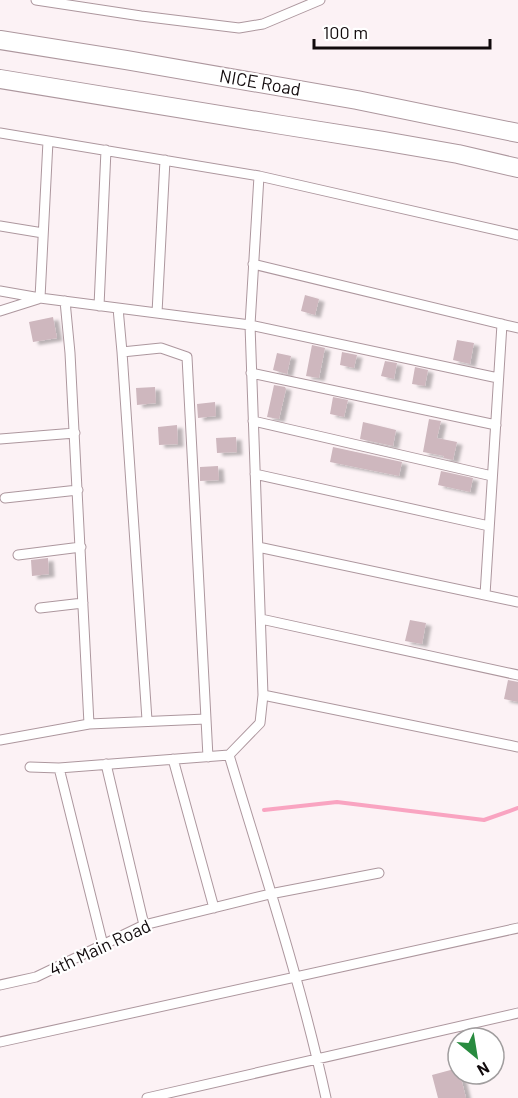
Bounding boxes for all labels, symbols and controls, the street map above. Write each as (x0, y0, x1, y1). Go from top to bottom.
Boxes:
scale bar (314, 12, 490, 50)
text: 100 m (323, 21, 368, 43)
street label: NICE Road (218, 64, 302, 100)
street label: 4th Main Road (45, 914, 154, 980)
north arrow (446, 1026, 506, 1086)
text: N (474, 1059, 493, 1080)

